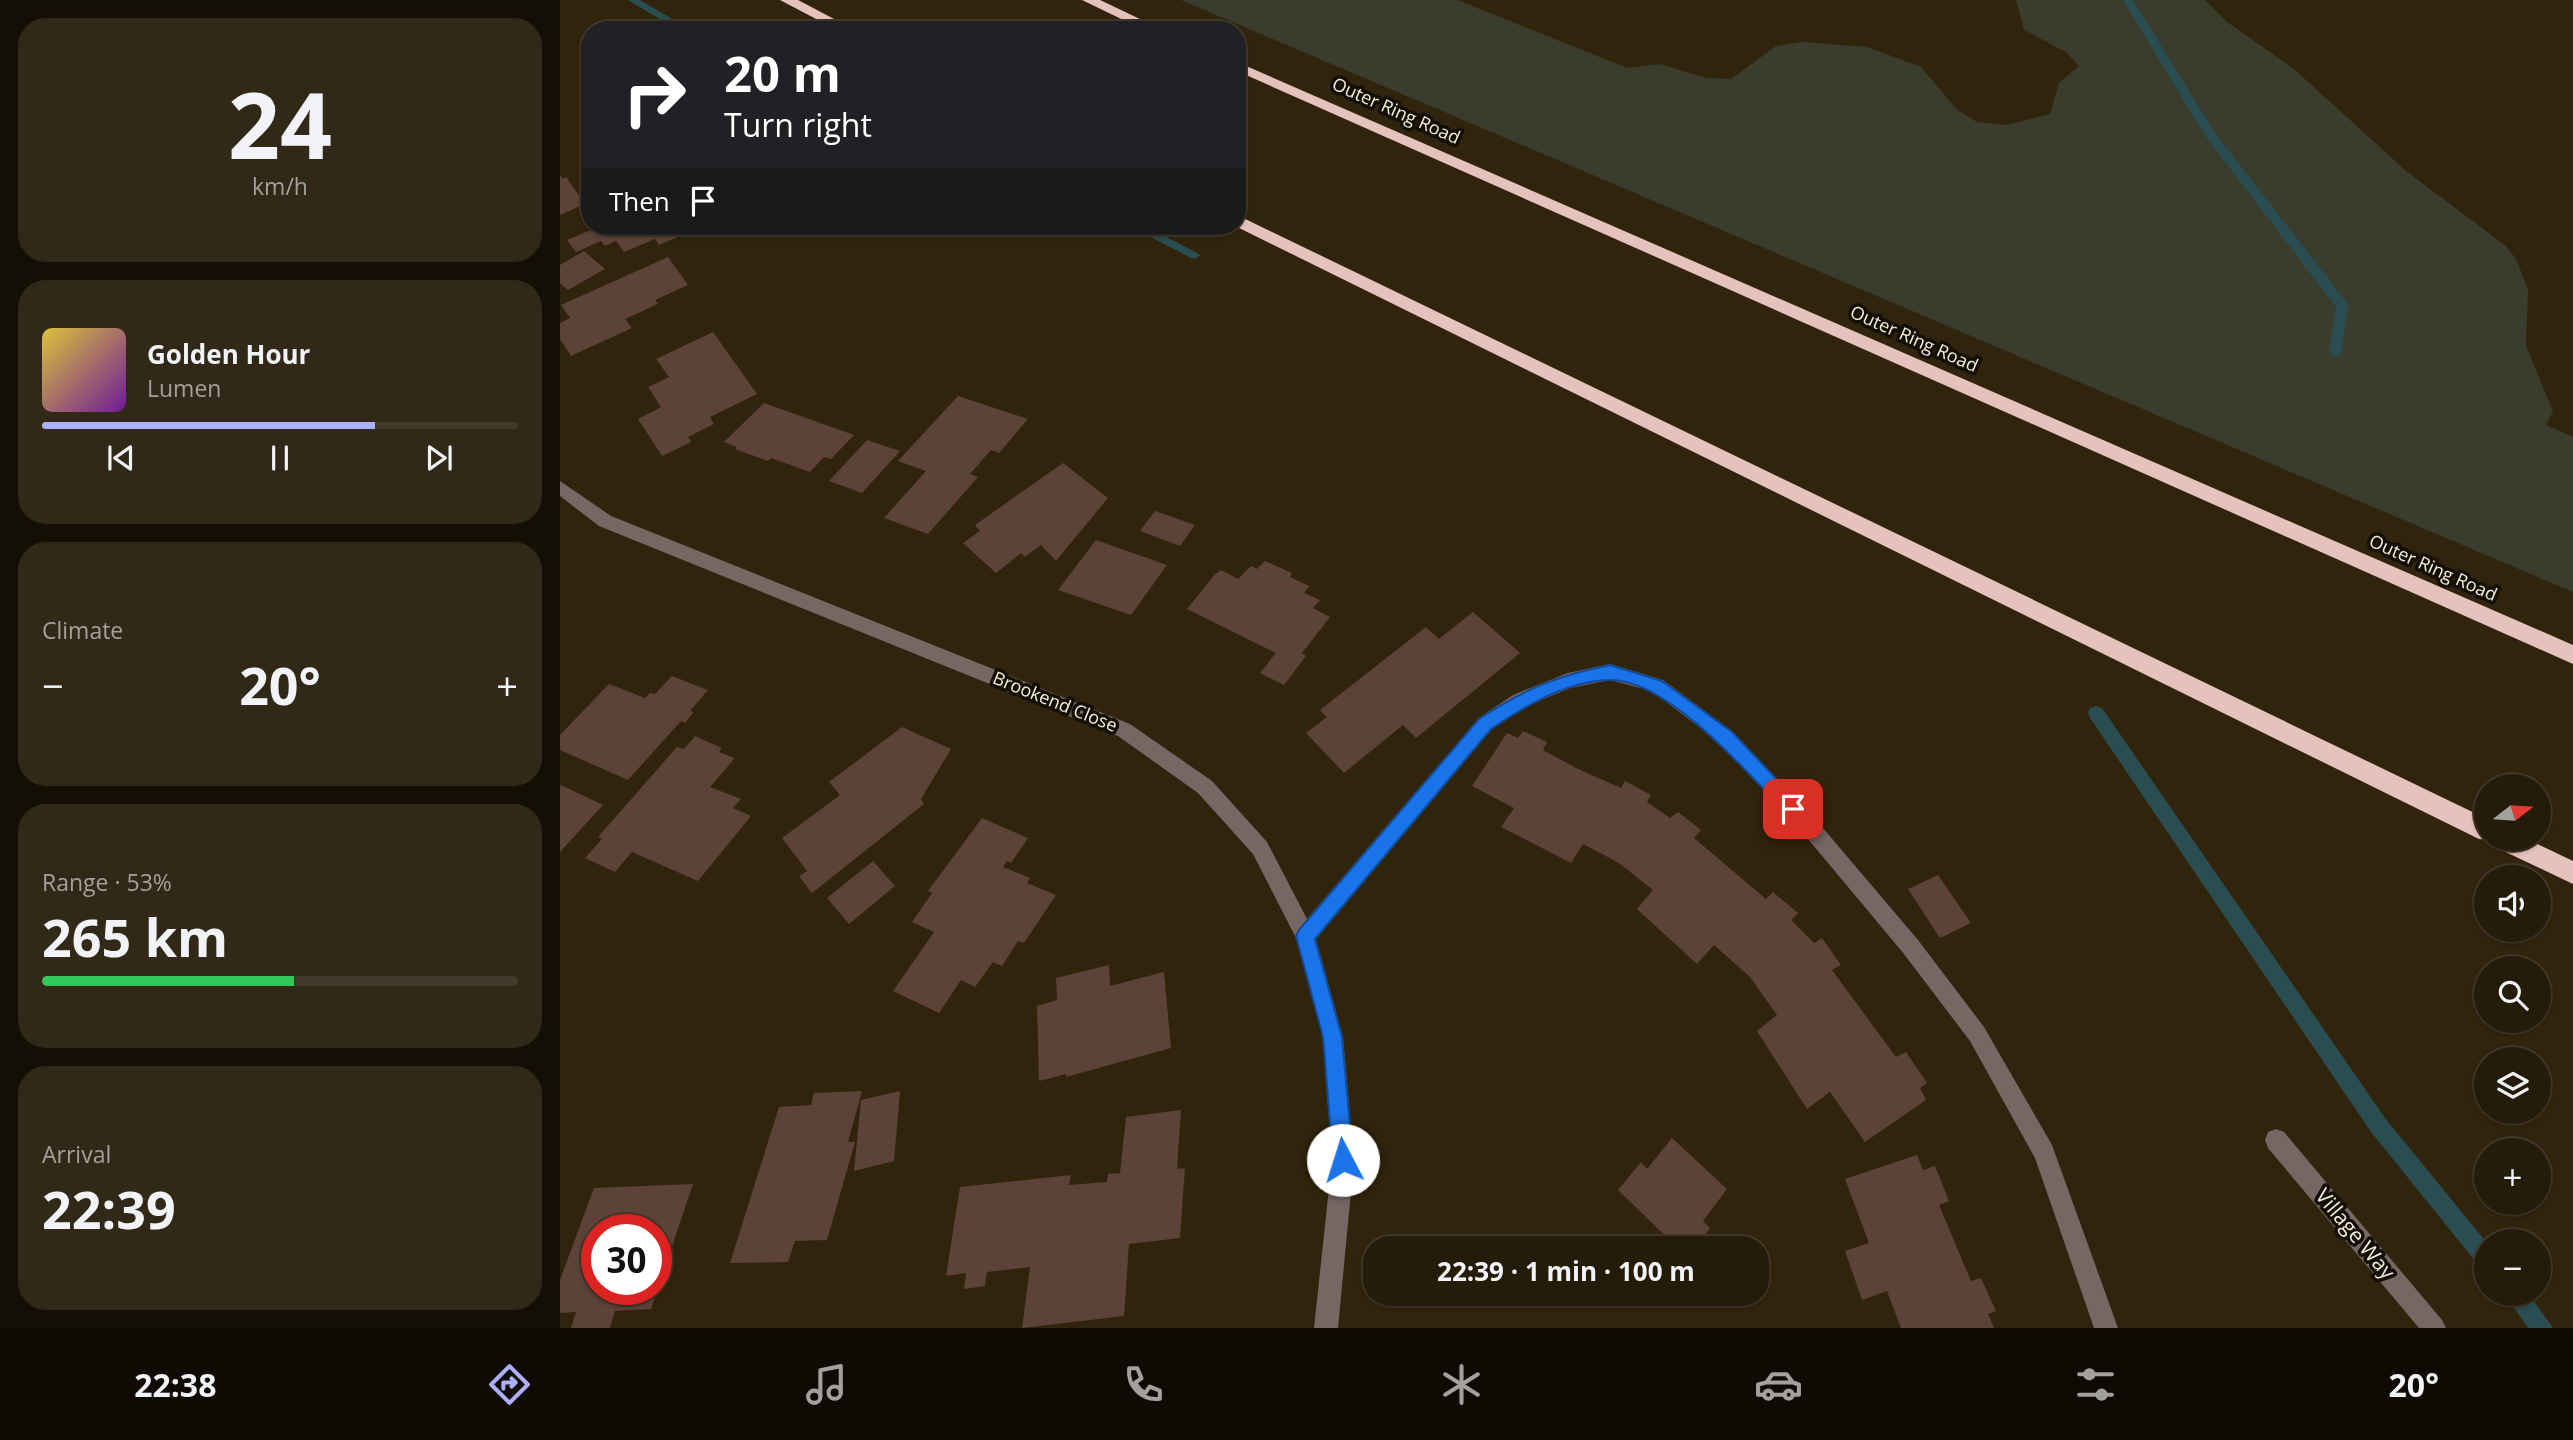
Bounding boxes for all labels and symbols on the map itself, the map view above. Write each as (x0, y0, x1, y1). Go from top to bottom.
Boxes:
street label: Outer Ring Road (1329, 71, 1464, 149)
street label: Outer Ring Road (1847, 299, 1982, 377)
street label: Outer Ring Road (2366, 528, 2501, 606)
street label: Brookend Close (990, 665, 1121, 737)
north arrow (2474, 774, 2552, 850)
pin (1763, 779, 1823, 839)
position arrow (1306, 1123, 1380, 1197)
street label: Village Way (2310, 1182, 2402, 1285)
speed limit sign: 30 (581, 1214, 672, 1305)

